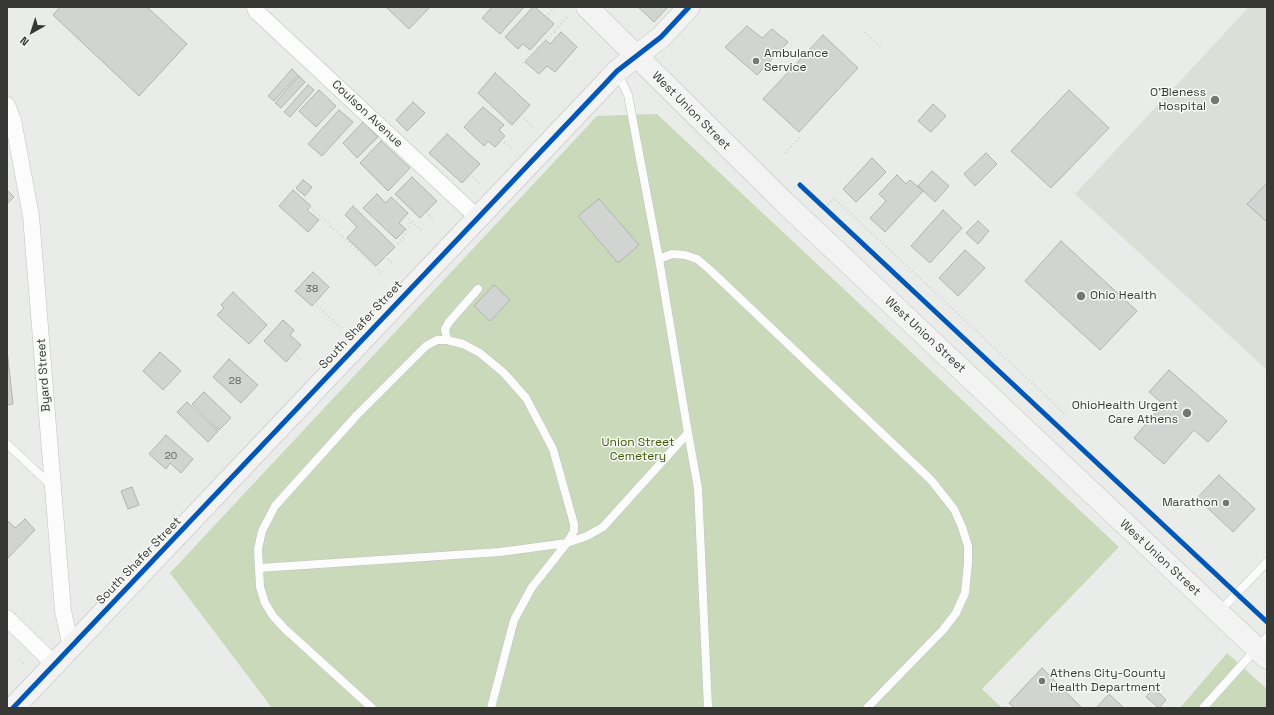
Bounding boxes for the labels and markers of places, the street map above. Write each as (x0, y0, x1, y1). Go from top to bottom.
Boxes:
place label: Ambulance Service (764, 47, 828, 75)
marker: Ambulance Service (751, 56, 761, 66)
place label: O’Bleness Hospital (1150, 86, 1206, 114)
marker: O’Bleness Hospital (1209, 94, 1221, 106)
place label: Ohio Health (1090, 289, 1157, 303)
marker: Ohio Health (1075, 290, 1087, 302)
place label: OhioHealth Urgent Care Athens (1072, 399, 1178, 427)
marker: OhioHealth Urgent Care Athens (1181, 407, 1193, 419)
place label: Marathon (1162, 496, 1218, 510)
marker: Marathon (1221, 498, 1231, 508)
place label: Athens City-County Health Department (1050, 667, 1166, 695)
marker: Athens City-County Health Department (1037, 676, 1047, 686)

